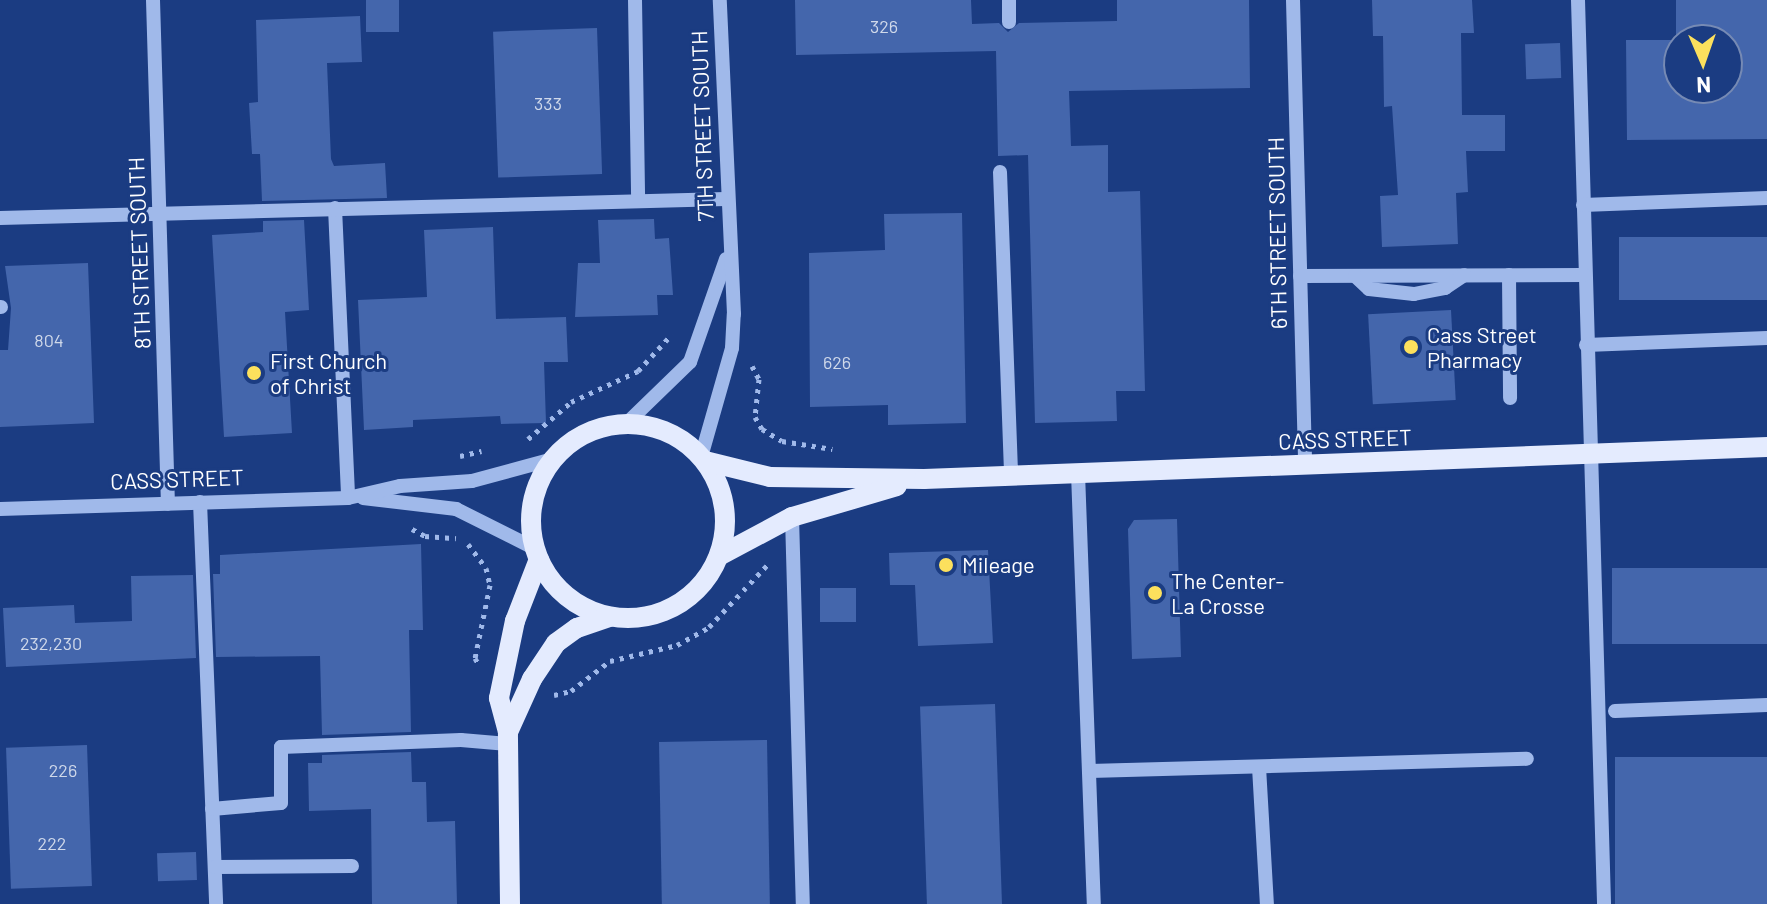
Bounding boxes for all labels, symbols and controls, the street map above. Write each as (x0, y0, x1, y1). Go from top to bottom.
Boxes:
house number: 326 (870, 15, 898, 37)
north arrow (1663, 24, 1743, 104)
street label: 7TH STREET SOUTH (685, 30, 719, 222)
text: N (1696, 73, 1712, 99)
house number: 333 (534, 92, 562, 114)
street label: 6TH STREET SOUTH (1262, 137, 1292, 329)
street label: 8TH STREET SOUTH (122, 156, 156, 350)
place label: Cass Street Pharmacy (1427, 321, 1537, 372)
house number: 804 (34, 329, 64, 351)
marker: Cass Street Pharmacy (1402, 338, 1420, 356)
place label: First Church of Christ (270, 347, 387, 398)
house number: 626 (823, 351, 851, 373)
marker: First Church of Christ (245, 364, 263, 382)
street label: CASS STREET (1278, 423, 1412, 455)
street label: CASS STREET (110, 463, 244, 495)
place label: Mileage (962, 552, 1035, 578)
marker: Mileage (937, 556, 955, 574)
place label: The Center- La Crosse (1171, 567, 1284, 618)
marker: The Center- La Crosse (1146, 584, 1164, 602)
house number: 232,230 (20, 632, 82, 654)
house number: 226 (49, 759, 77, 781)
house number: 222 (38, 832, 66, 854)

